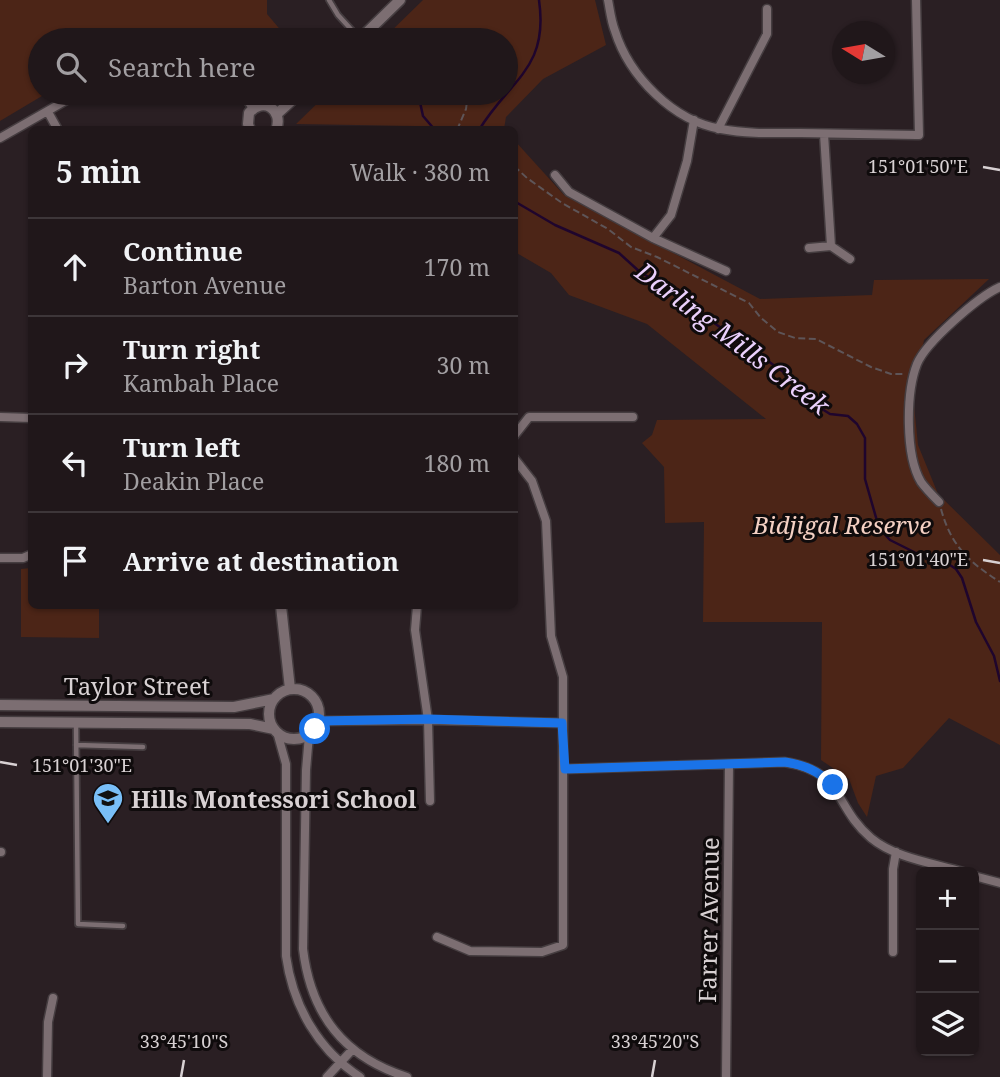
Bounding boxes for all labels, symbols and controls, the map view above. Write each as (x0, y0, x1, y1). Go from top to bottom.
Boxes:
north arrow (832, 21, 895, 84)
search box (28, 28, 518, 105)
icon: search (52, 48, 90, 86)
text: Search here (108, 49, 256, 85)
text: 5 min (56, 151, 141, 192)
text: 151°01'50"E (868, 154, 968, 178)
text: Walk · 380 m (350, 156, 490, 188)
text: Continue (123, 233, 243, 269)
icon: ahead (56, 248, 94, 286)
text: 170 m (424, 251, 490, 283)
water label: Darling Mills Creek (628, 253, 838, 424)
text: Barton Avenue (123, 269, 286, 301)
text: Turn right (123, 331, 260, 367)
icon: right (56, 346, 94, 384)
text: 30 m (437, 349, 490, 381)
text: Kambah Place (123, 367, 279, 399)
text: Turn left (123, 429, 240, 465)
icon: left (56, 444, 94, 482)
text: 180 m (424, 447, 490, 479)
text: Deakin Place (123, 465, 264, 497)
park label: Bidjigal Reserve (752, 508, 931, 541)
icon: arrive (56, 542, 94, 580)
text: Arrive at destination (123, 543, 399, 579)
text: 151°01'40"E (868, 547, 968, 571)
street label: Taylor Street (64, 669, 210, 702)
route start (299, 713, 330, 744)
text: 151°01'30"E (32, 753, 132, 777)
route end (817, 769, 848, 800)
school or university icon: Hills Montessori School (91, 781, 125, 825)
place label: Hills Montessori School (131, 782, 417, 815)
street label: Farrer Avenue (690, 837, 726, 1003)
map controls (916, 867, 979, 1056)
button: + (916, 867, 979, 930)
button: − (916, 930, 979, 993)
button: layers (916, 993, 979, 1056)
text: 33°45'10"S (140, 1029, 228, 1053)
text: 33°45'20"S (611, 1029, 699, 1053)

